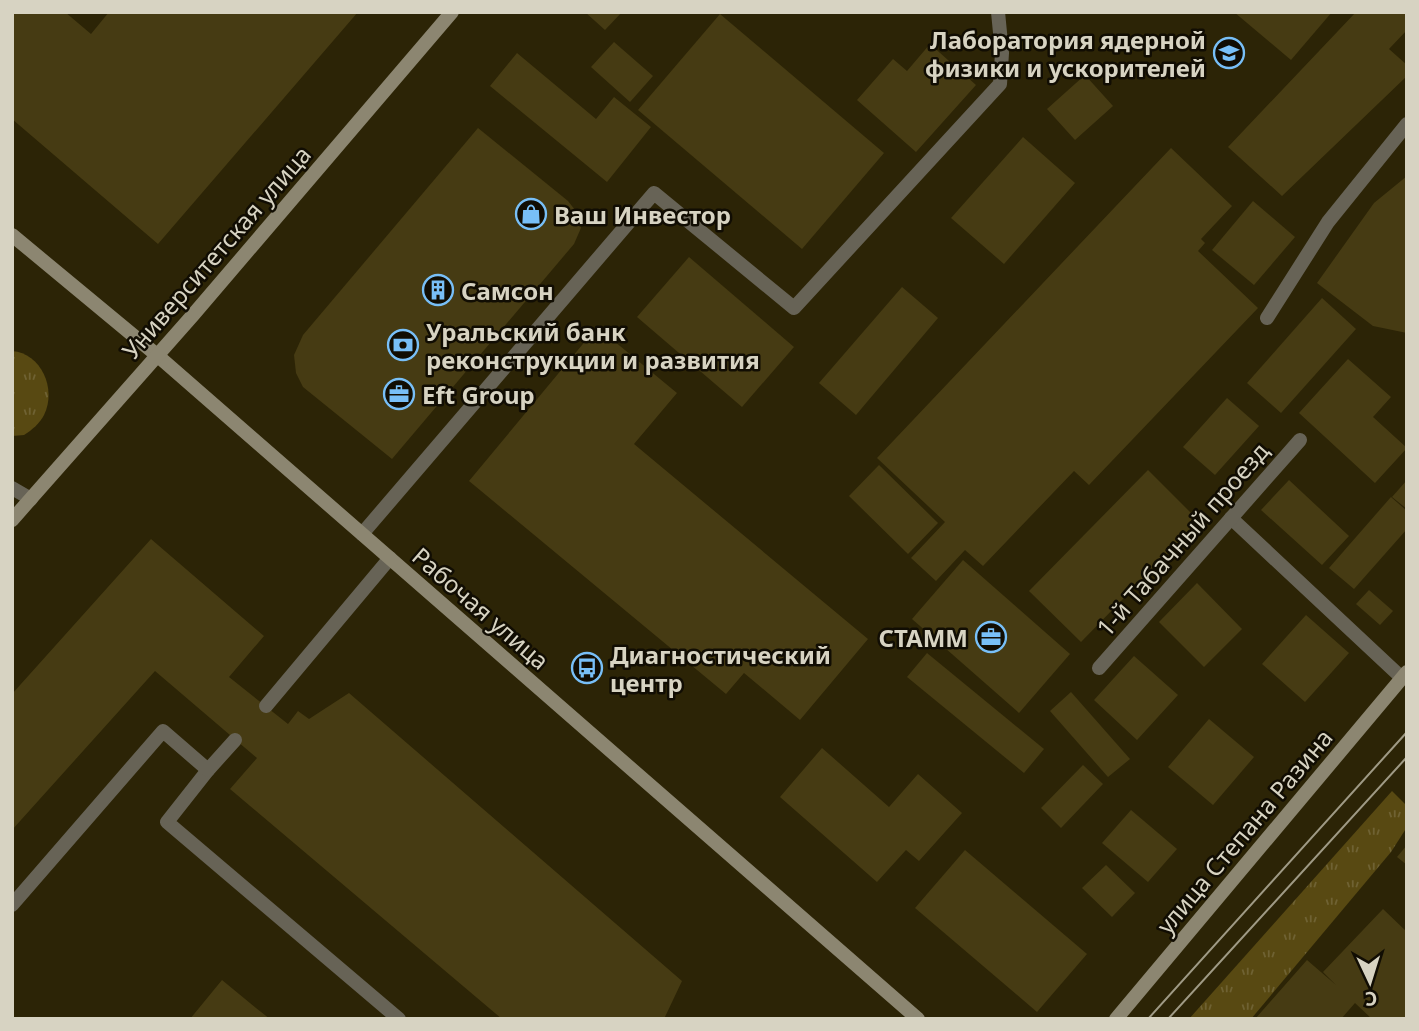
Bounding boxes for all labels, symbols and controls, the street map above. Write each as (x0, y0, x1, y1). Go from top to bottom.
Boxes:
place label: Лаборатория ядерной физики и ускорителей (925, 23, 1206, 84)
school or university icon: Лаборатория ядерной физики и ускорителей (1212, 36, 1246, 70)
street label: Университетская улица (114, 138, 318, 366)
shop icon: Ваш Инвестор (514, 197, 548, 231)
place label: Ваш Инвестор (554, 198, 731, 231)
building icon: Самсон (421, 273, 455, 307)
place label: Самсон (461, 274, 554, 307)
place label: Уральский банк реконструкции и развития (426, 315, 760, 376)
bank icon: Уральский банк реконструкции и развития (386, 328, 420, 362)
office icon: Eft Group (382, 377, 416, 411)
place label: Eft Group (422, 378, 535, 411)
street label: 1-й Табачный проезд (1088, 435, 1276, 643)
street label: Рабочая улица (406, 539, 556, 677)
office icon: СТАММ (974, 620, 1008, 654)
place label: СТАММ (878, 621, 968, 654)
place label: Диагностический центр (610, 638, 831, 699)
bus stop icon: Диагностический центр (570, 651, 604, 685)
street label: улица Степана Разина (1148, 722, 1340, 940)
north arrow (1335, 947, 1405, 1017)
text: С (1364, 986, 1378, 1012)

